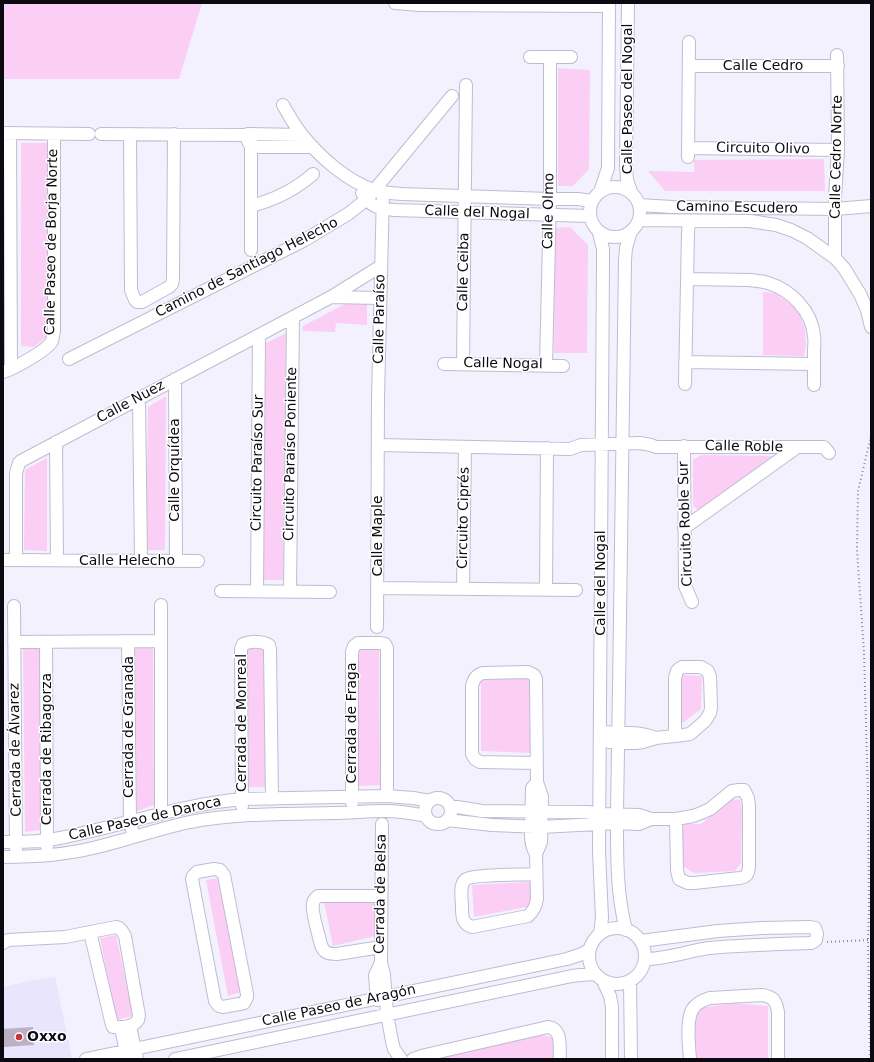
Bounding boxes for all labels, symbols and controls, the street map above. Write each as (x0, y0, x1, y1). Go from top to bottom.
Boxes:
street label: Calle Paseo del Nogal (620, 24, 636, 174)
street label: Calle Cedro (723, 58, 803, 74)
street label: Calle Cedro Norte (828, 95, 846, 219)
street label: Circuito Olivo (716, 140, 810, 158)
street label: Calle Paseo de Borja Norte (42, 149, 62, 335)
street label: Calle Olmo (540, 173, 558, 249)
street label: Camino Escudero (676, 199, 798, 217)
street label: Calle del Nogal (424, 203, 530, 223)
street label: Camino de Santiago Helecho (153, 215, 341, 321)
street label: Calle Ceiba (455, 232, 473, 312)
street label: Calle Paraíso (371, 274, 389, 364)
street label: Calle Nogal (463, 355, 543, 373)
street label: Circuito Paraíso Poniente (281, 367, 301, 541)
street label: Calle Nuez (94, 377, 168, 427)
street label: Circuito Paraíso Sur (248, 395, 268, 531)
street label: Calle Orquídea (167, 418, 183, 522)
street label: Calle Roble (705, 438, 783, 456)
street label: Circuito Roble Sur (675, 461, 697, 587)
street label: Circuito Ciprés (455, 467, 473, 569)
street label: Calle Maple (370, 495, 386, 577)
street label: Calle del Nogal (593, 530, 609, 636)
street label: Calle Helecho (79, 553, 175, 569)
street label: Cerrada de Monreal (234, 654, 250, 792)
street label: Cerrada de Granada (121, 656, 137, 798)
street label: Cerrada de Fraga (344, 663, 360, 783)
street label: Cerrada de Ribagorza (39, 673, 55, 825)
street label: Cerrada de Álvarez (6, 683, 26, 817)
street label: Calle Paseo de Daroca (67, 793, 223, 845)
street label: Cerrada de Belsa (372, 834, 390, 954)
street label: Calle Paseo de Aragón (261, 981, 417, 1031)
place label: Oxxo (27, 1029, 67, 1045)
marker: Oxxo (14, 1032, 24, 1042)

